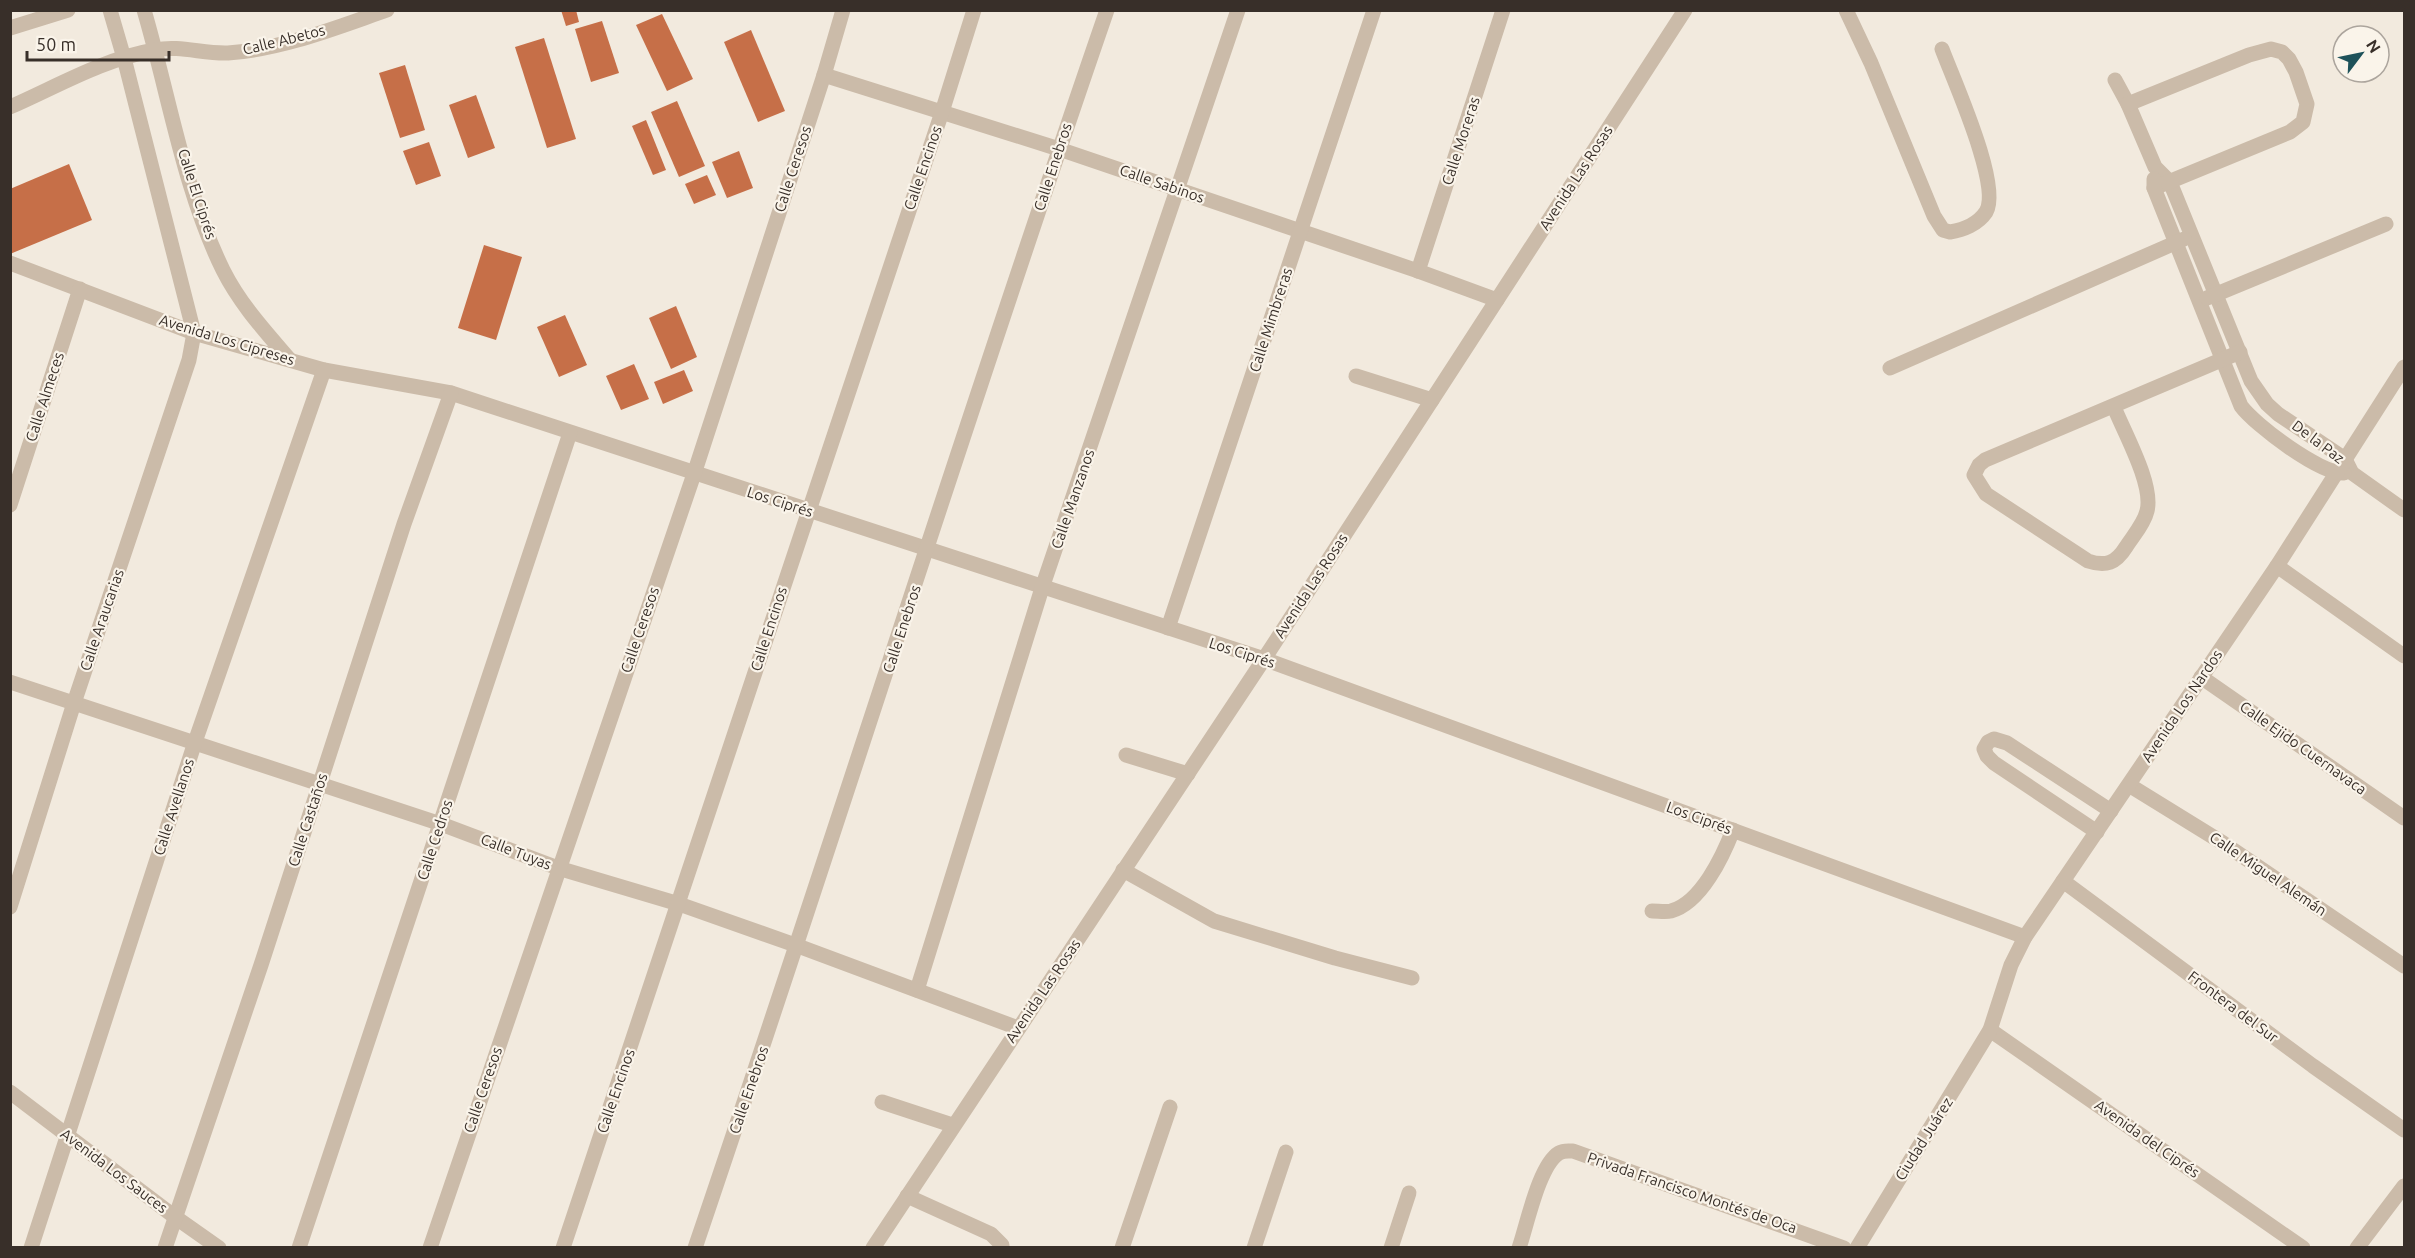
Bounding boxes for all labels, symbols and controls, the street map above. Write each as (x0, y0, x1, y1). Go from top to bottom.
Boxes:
street label: Calle Abetos (241, 21, 327, 58)
scale bar (27, 24, 170, 62)
north arrow (2331, 24, 2391, 84)
text: 50 m (36, 34, 76, 54)
text: N (2363, 36, 2385, 56)
street label: Calle Moreras (1438, 94, 1483, 187)
street label: Calle Enebros (1030, 121, 1075, 213)
street label: Avenida Las Rosas (1535, 122, 1616, 233)
street label: Calle Encinos (900, 123, 945, 212)
street label: Calle Ceresos (771, 124, 814, 214)
street label: Calle El Ciprés (175, 146, 220, 241)
street label: Calle Sabinos (1118, 161, 1207, 206)
street label: Calle Mimbreras (1246, 266, 1295, 374)
street label: Avenida Los Cipreses (157, 311, 297, 368)
street label: Calle Almeces (22, 350, 67, 444)
street label: De la Paz (2289, 416, 2348, 467)
street label: Calle Manzanos (1048, 447, 1098, 551)
street label: Los Ciprés (745, 483, 815, 520)
street label: Avenida Las Rosas (1270, 530, 1351, 641)
street label: Calle Araucarias (76, 567, 127, 673)
street label: Calle Enebros (879, 583, 924, 675)
street label: Calle Encinos (747, 584, 790, 673)
street label: Calle Ceresos (617, 585, 662, 675)
street label: Los Ciprés (1207, 634, 1277, 671)
street label: Avenida Los Nardos (2138, 646, 2225, 765)
street label: Calle Ejido Cuernavaca (2237, 697, 2370, 798)
street label: Calle Avellanos (150, 756, 197, 858)
street label: Calle Castaños (284, 771, 331, 869)
street label: Calle Cedros (414, 797, 456, 882)
street label: Los Ciprés (1664, 798, 1734, 837)
street label: Calle Miguel Alemán (2207, 828, 2330, 919)
street label: Calle Tuyas (478, 830, 554, 873)
street label: Avenida Las Rosas (1002, 936, 1084, 1046)
street label: Frontera del Sur (2185, 967, 2282, 1046)
street label: Calle Enebros (726, 1044, 771, 1136)
street label: Calle Ceresos (460, 1045, 505, 1135)
street label: Calle Encinos (593, 1046, 638, 1135)
street label: Ciudad Juárez (1891, 1094, 1956, 1183)
street label: Avenida del Ciprés (2092, 1096, 2203, 1181)
street label: Avenida Los Sauces (57, 1125, 171, 1216)
street label: Privada Francisco Montés de Oca (1585, 1149, 1799, 1236)

